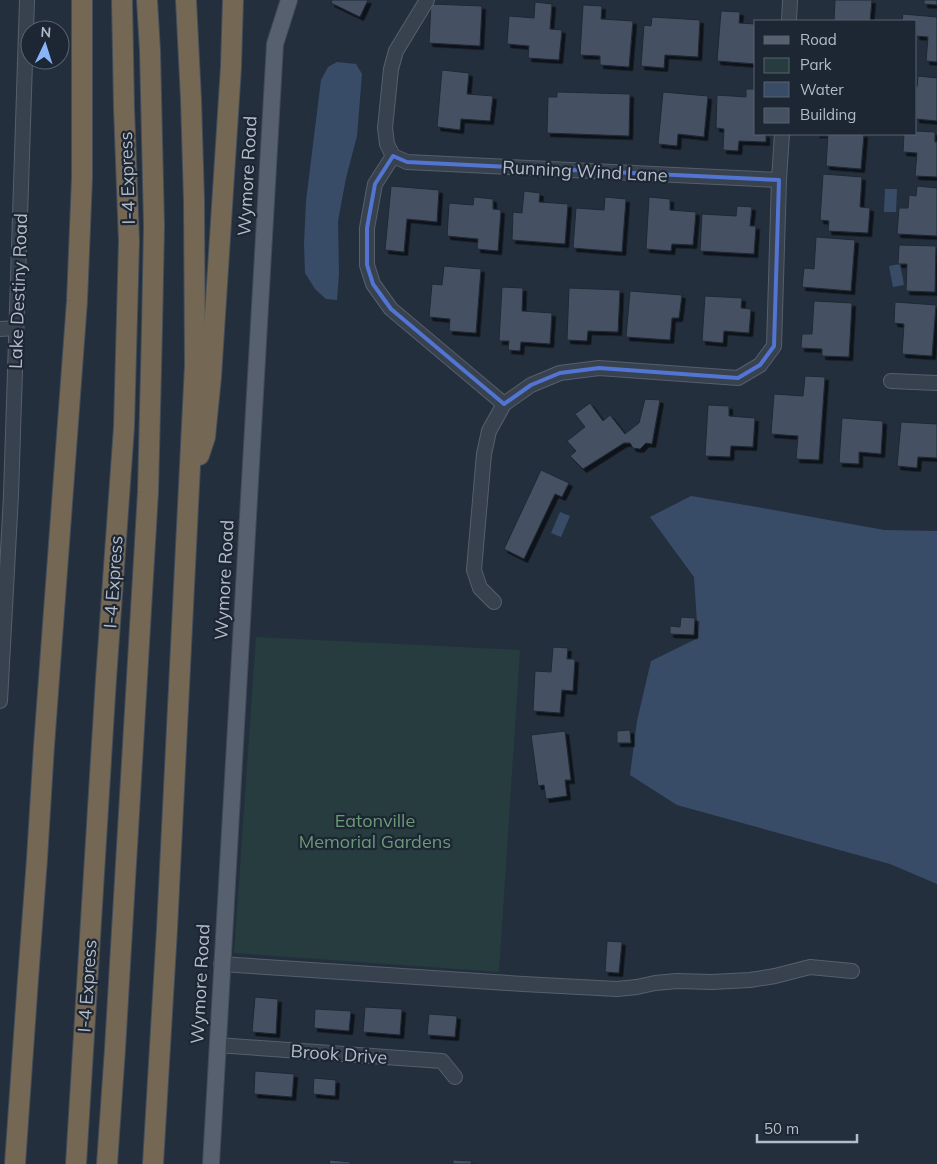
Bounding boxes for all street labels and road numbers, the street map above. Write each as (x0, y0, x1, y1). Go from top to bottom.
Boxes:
street label: Wymore Road (232, 115, 262, 237)
street label: I-4 Express (114, 131, 140, 225)
street label: Running Wind Lane (502, 155, 668, 187)
street label: Lake Destiny Road (4, 213, 32, 369)
street label: Wymore Road (209, 519, 239, 641)
street label: I-4 Express (98, 535, 128, 629)
street label: Wymore Road (185, 923, 215, 1045)
street label: I-4 Express (72, 939, 102, 1033)
street label: Brook Drive (290, 1039, 388, 1069)

